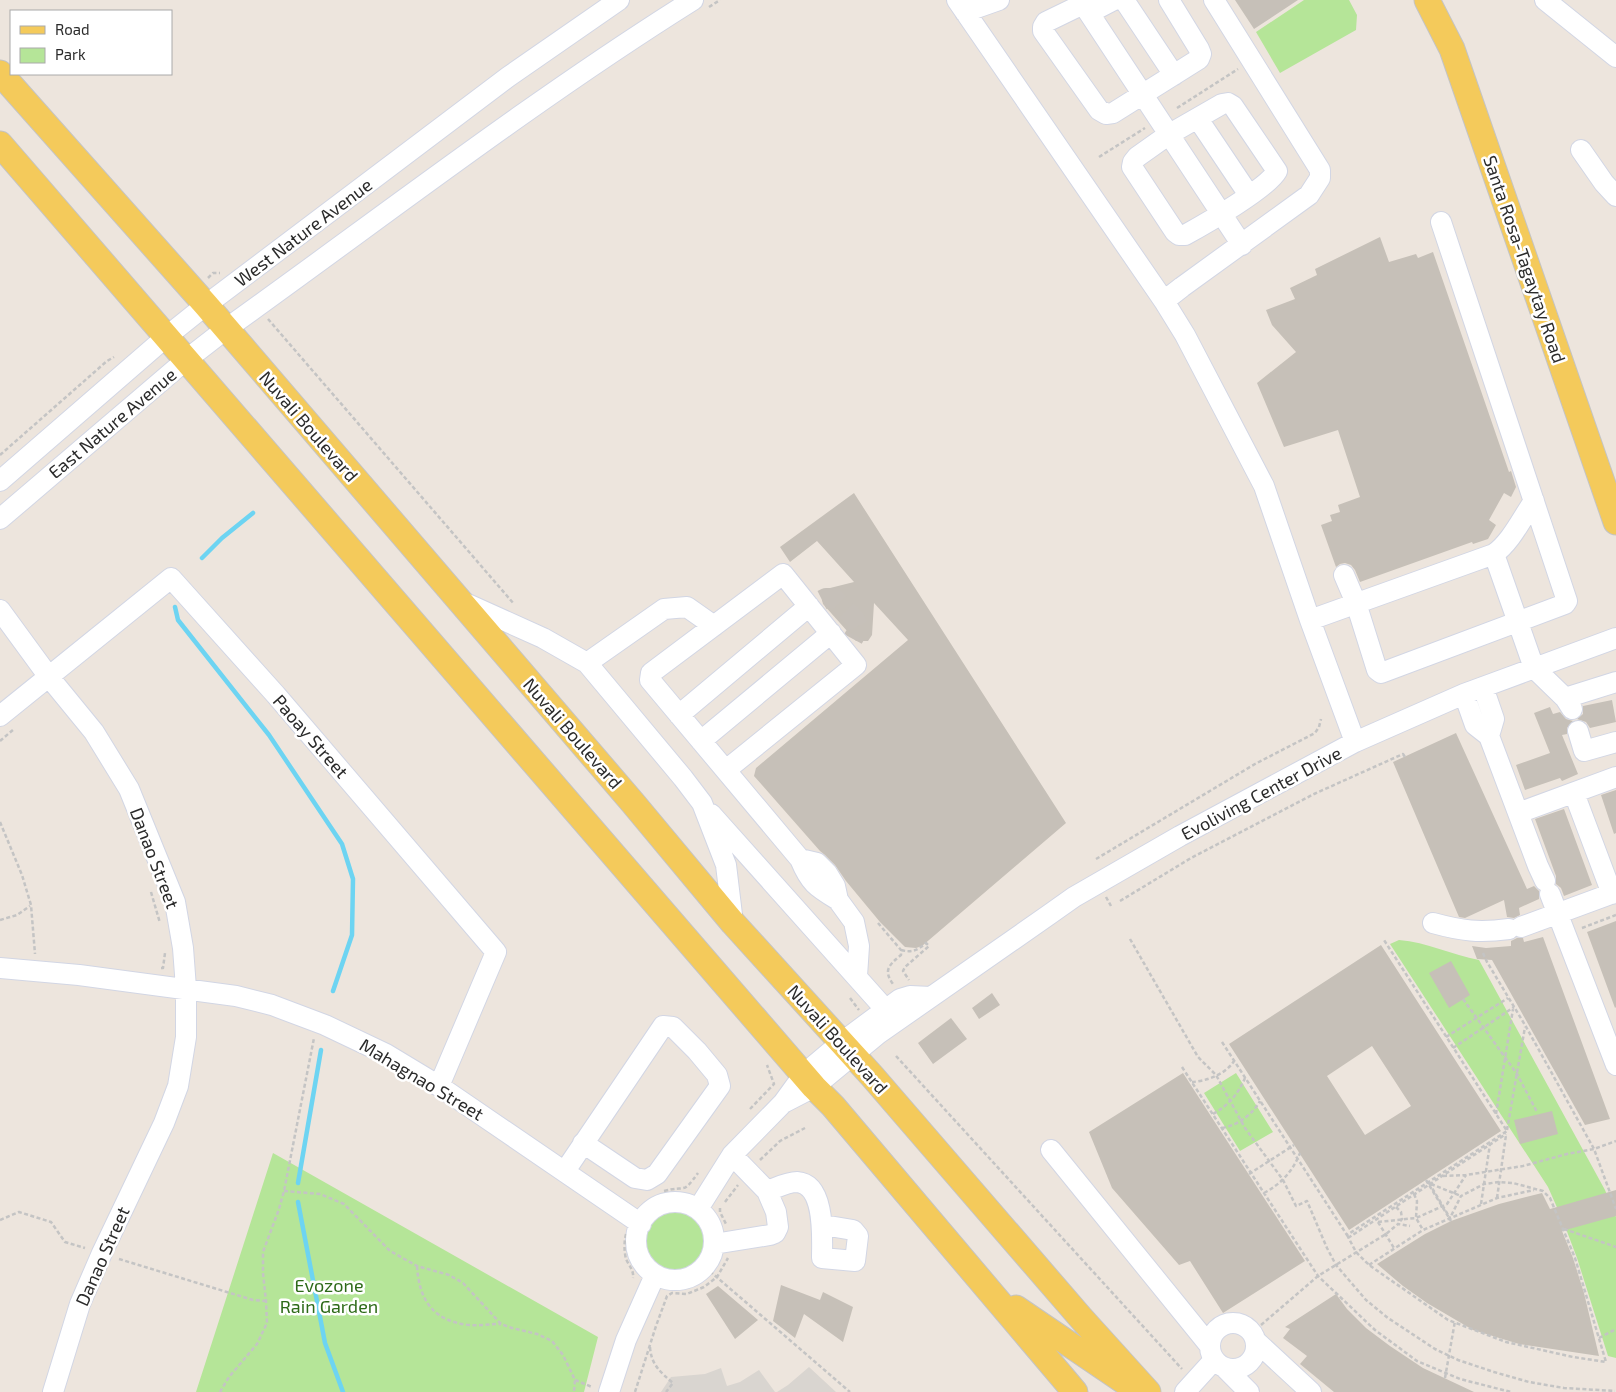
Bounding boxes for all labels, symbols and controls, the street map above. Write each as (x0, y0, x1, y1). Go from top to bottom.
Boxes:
legend (10, 10, 172, 75)
text: Road (55, 20, 90, 38)
text: Park (55, 45, 86, 63)
street label: Santa Rosa-Tagaytay Road (1479, 152, 1571, 366)
street label: West Nature Avenue (230, 173, 376, 291)
street label: East Nature Avenue (44, 363, 180, 483)
street label: Nuvali Boulevard (255, 366, 363, 486)
street label: Nuvali Boulevard (519, 673, 627, 793)
street label: Paoay Street (269, 690, 353, 782)
street label: Evoliving Center Drive (1177, 741, 1345, 845)
street label: Danao Street (126, 804, 184, 912)
street label: Nuvali Boulevard (783, 980, 893, 1098)
street label: Mahagnao Street (356, 1033, 488, 1125)
street label: Danao Street (70, 1203, 134, 1309)
park label: Evozone Rain Garden (280, 1274, 378, 1317)

